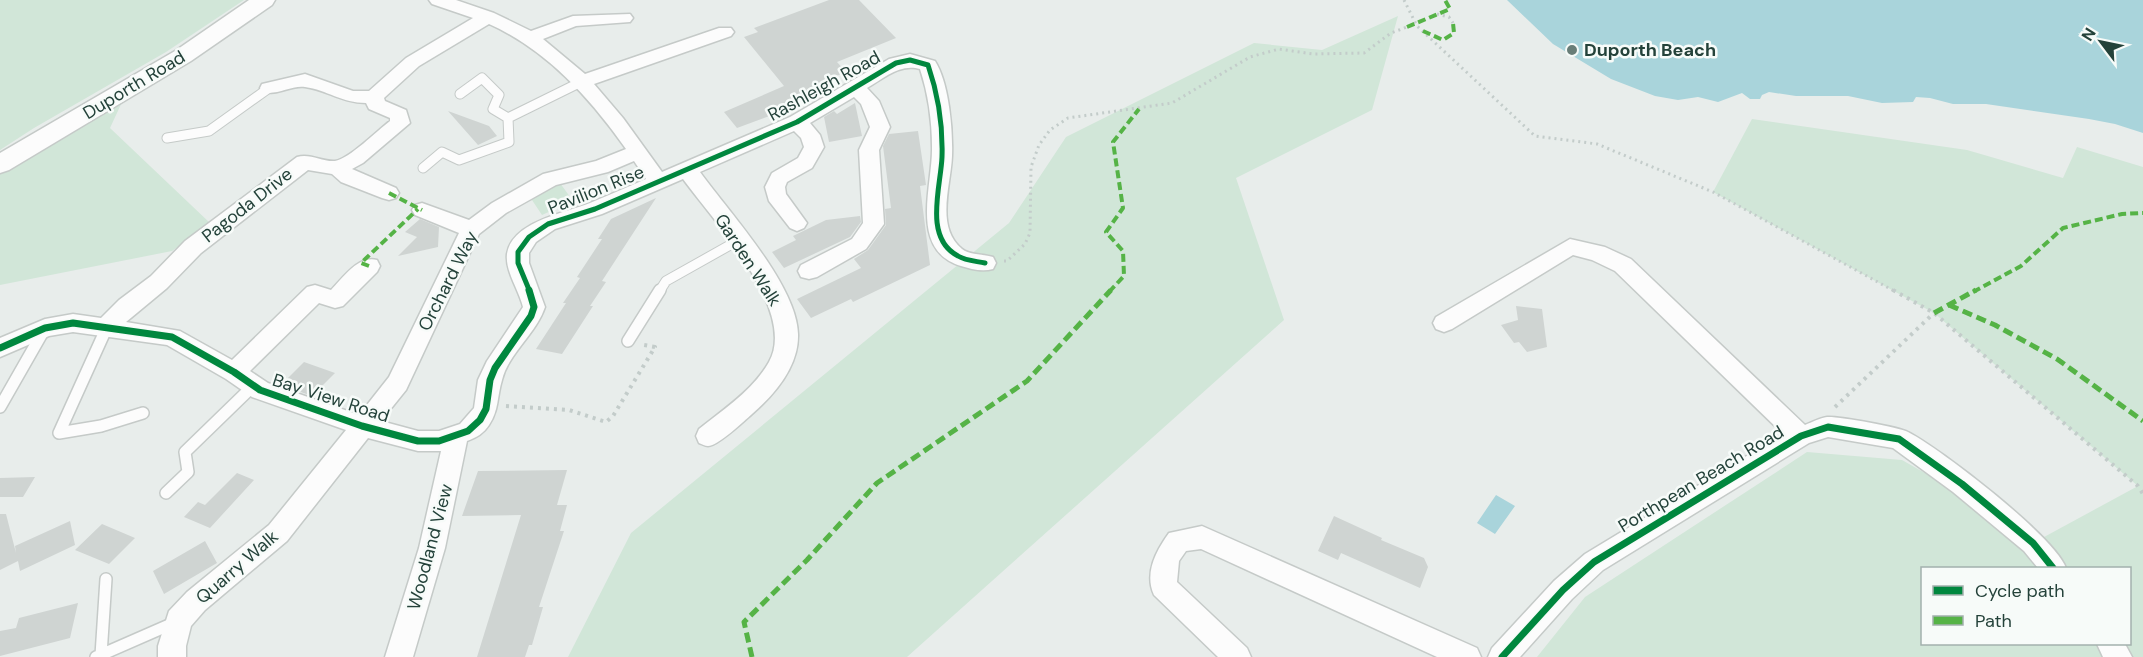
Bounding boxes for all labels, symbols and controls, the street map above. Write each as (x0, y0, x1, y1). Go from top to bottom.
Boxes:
north arrow (2071, 12, 2131, 72)
text: N (2077, 24, 2101, 45)
place label: Duporth Beach (1584, 38, 1716, 62)
marker: Duporth Beach (1565, 43, 1579, 57)
street label: Duporth Road (78, 45, 190, 125)
street label: Rashleigh Road (763, 45, 885, 127)
street label: Pavilion Rise (544, 160, 648, 220)
street label: Pagoda Drive (197, 162, 297, 248)
street label: Garden Walk (709, 209, 787, 311)
street label: Orchard Way (413, 227, 483, 335)
street label: Bay View Road (269, 368, 393, 428)
street label: Porthpean Beach Road (1614, 420, 1788, 538)
street label: Woodland View (402, 481, 458, 613)
street label: Quarry Walk (191, 525, 283, 609)
legend (1921, 567, 2131, 645)
text: Cycle path (1975, 579, 2065, 603)
text: Path (1975, 609, 2012, 633)

